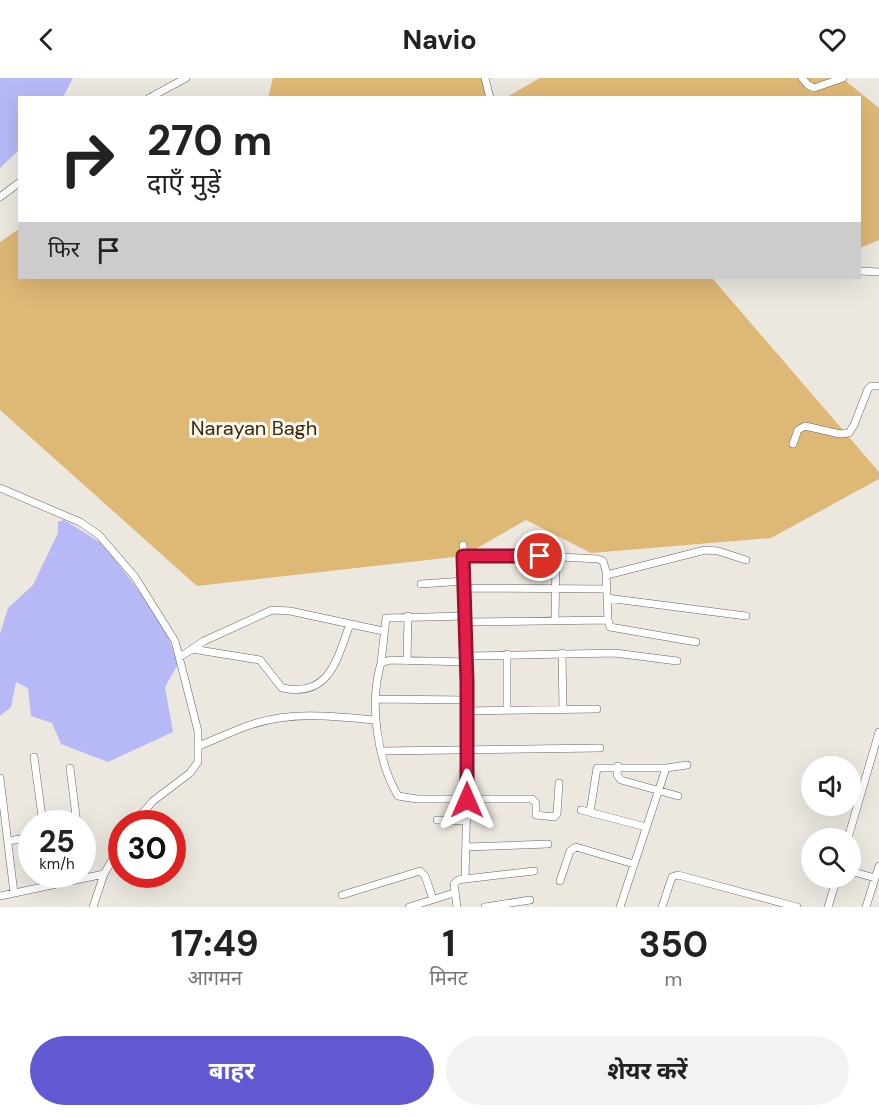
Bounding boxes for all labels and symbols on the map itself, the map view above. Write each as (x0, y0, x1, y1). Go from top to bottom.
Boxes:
park label: Narayan Bagh (191, 415, 317, 441)
pin (514, 530, 565, 581)
position arrow (435, 768, 499, 832)
speed limit sign: 30 (108, 810, 186, 888)

